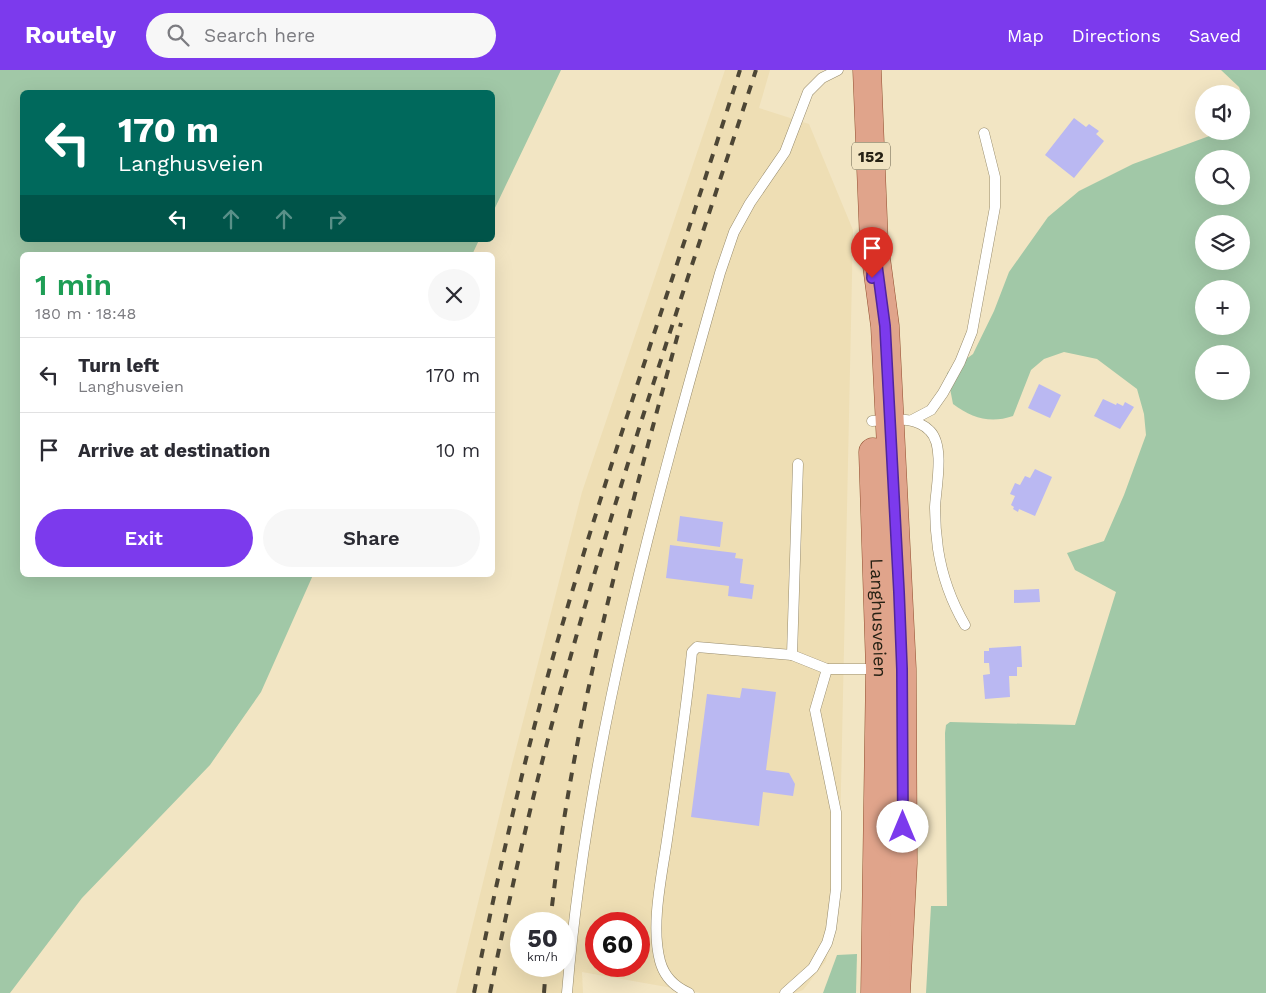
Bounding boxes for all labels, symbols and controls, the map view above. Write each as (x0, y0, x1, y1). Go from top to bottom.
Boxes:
search box (146, 13, 496, 58)
text: Routely (25, 21, 116, 49)
icon: search (164, 21, 192, 49)
text: Search here (204, 24, 315, 47)
text: Map (1007, 25, 1044, 46)
text: Directions (1072, 25, 1161, 46)
text: Saved (1189, 25, 1241, 46)
map controls (1195, 85, 1250, 400)
button: sound (1195, 85, 1250, 140)
text: 170 m (118, 109, 219, 151)
icon: left (35, 110, 100, 175)
road number: 152 (852, 142, 890, 170)
button: search (1195, 150, 1250, 205)
text: Langhusveien (118, 151, 264, 176)
icon: left (164, 205, 192, 233)
icon: ahead (217, 205, 245, 233)
icon: ahead (270, 205, 298, 233)
icon: right (323, 205, 351, 233)
button: layers (1195, 215, 1250, 270)
pin (851, 227, 893, 278)
icon: arrive (858, 234, 886, 262)
text: 1 min (35, 267, 112, 302)
button: close (428, 269, 480, 321)
button: + (1195, 280, 1250, 335)
text: 180 m · 18:48 (35, 304, 136, 323)
button: − (1195, 345, 1250, 400)
text: Turn left (78, 354, 159, 377)
icon: left (35, 361, 63, 389)
text: 170 m (426, 364, 480, 387)
text: Langhusveien (78, 377, 184, 396)
icon: arrive (35, 436, 63, 464)
text: Arrive at destination (78, 439, 270, 462)
text: 10 m (436, 439, 480, 462)
button: Exit (35, 509, 253, 567)
button: Share (263, 509, 480, 567)
street label: Langhusveien (866, 558, 891, 678)
position arrow (876, 800, 928, 852)
speed limit sign: 60 (585, 912, 650, 977)
text: 50 (527, 924, 558, 953)
text: km/h (527, 950, 558, 964)

